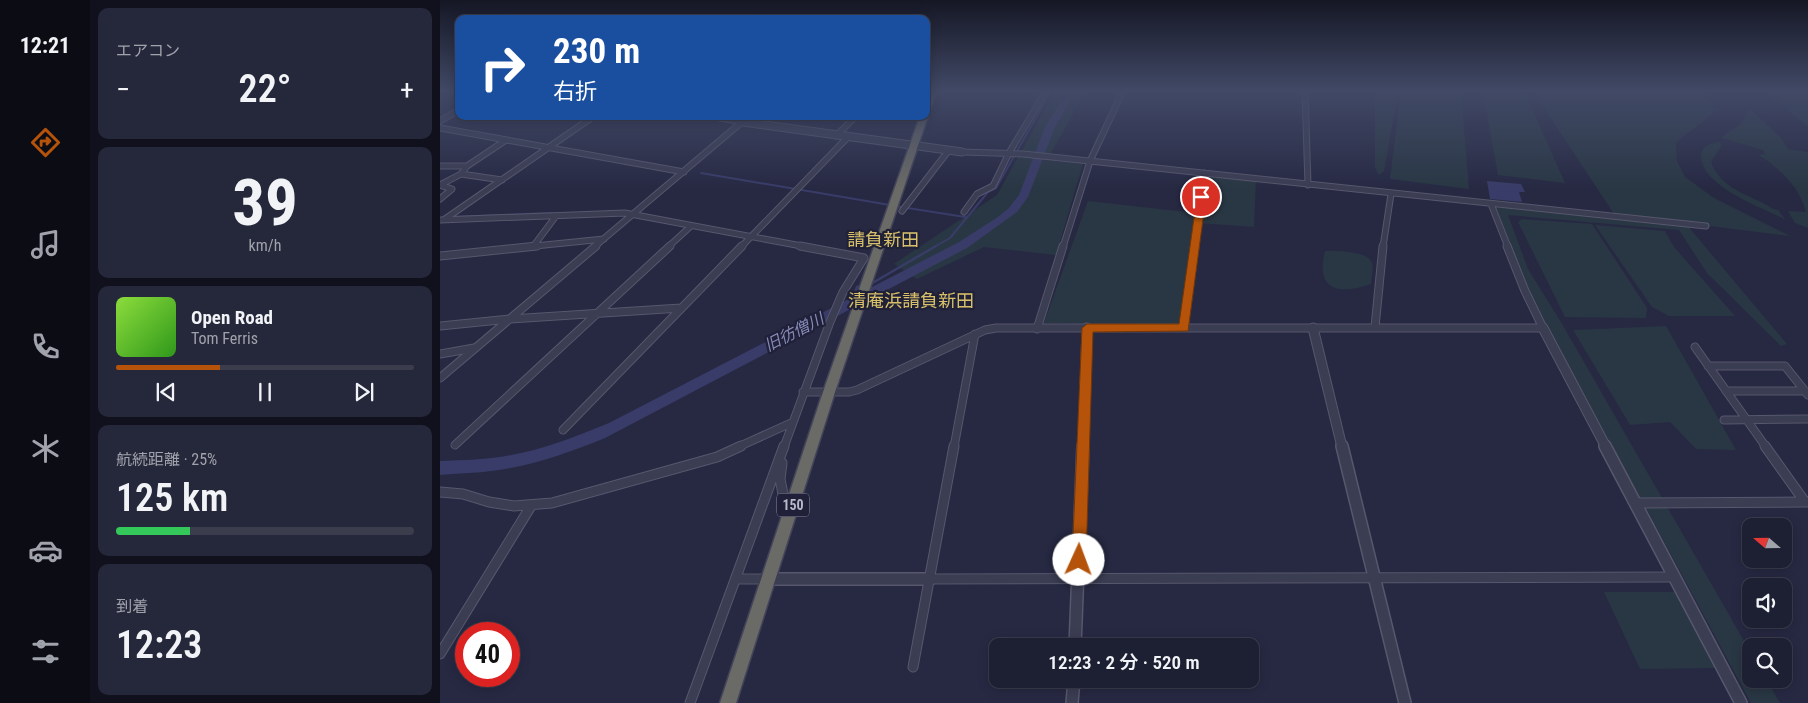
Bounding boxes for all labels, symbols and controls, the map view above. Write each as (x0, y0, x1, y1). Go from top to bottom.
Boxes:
text: 230 m (553, 31, 640, 72)
text: 12:21 (20, 33, 70, 58)
icon: right (470, 35, 535, 100)
text: エアコン (116, 41, 180, 60)
text: 22° (239, 67, 291, 111)
text: − (116, 73, 130, 106)
text: + (400, 73, 414, 106)
text: 右折 (553, 79, 597, 104)
icon: directions (28, 125, 63, 160)
text: 39 (232, 165, 298, 241)
pin (1180, 176, 1222, 218)
icon: arrive (1187, 183, 1215, 211)
icon: music (28, 227, 63, 262)
district label: 請負新田 (847, 229, 919, 250)
text: km/h (249, 236, 281, 255)
district label: 清庵浜請負新田 (848, 290, 974, 311)
text: Open Road (191, 306, 273, 329)
water label: 旧彷僧川 (761, 308, 829, 355)
icon: phone (28, 329, 63, 364)
text: Tom Ferris (191, 329, 258, 348)
icon: previous (152, 378, 180, 406)
icon: pause (251, 378, 279, 406)
icon: next (350, 378, 378, 406)
icon: climate (28, 431, 63, 466)
text: 航続距離 · 25% (116, 450, 217, 469)
text: 125 km (116, 476, 228, 520)
road number: 150 (777, 494, 809, 516)
north arrow (1742, 518, 1792, 568)
map controls (1742, 518, 1792, 688)
icon: car (28, 533, 63, 568)
position arrow (1052, 533, 1104, 585)
button: sound (1742, 578, 1792, 628)
text: 到着 (116, 597, 148, 616)
speed limit sign: 40 (455, 622, 520, 687)
text: 12:23 (116, 623, 202, 667)
icon: filters (28, 634, 63, 669)
button: search (1742, 638, 1792, 688)
text: 12:23 · 2 分 · 520 m (1048, 651, 1200, 674)

